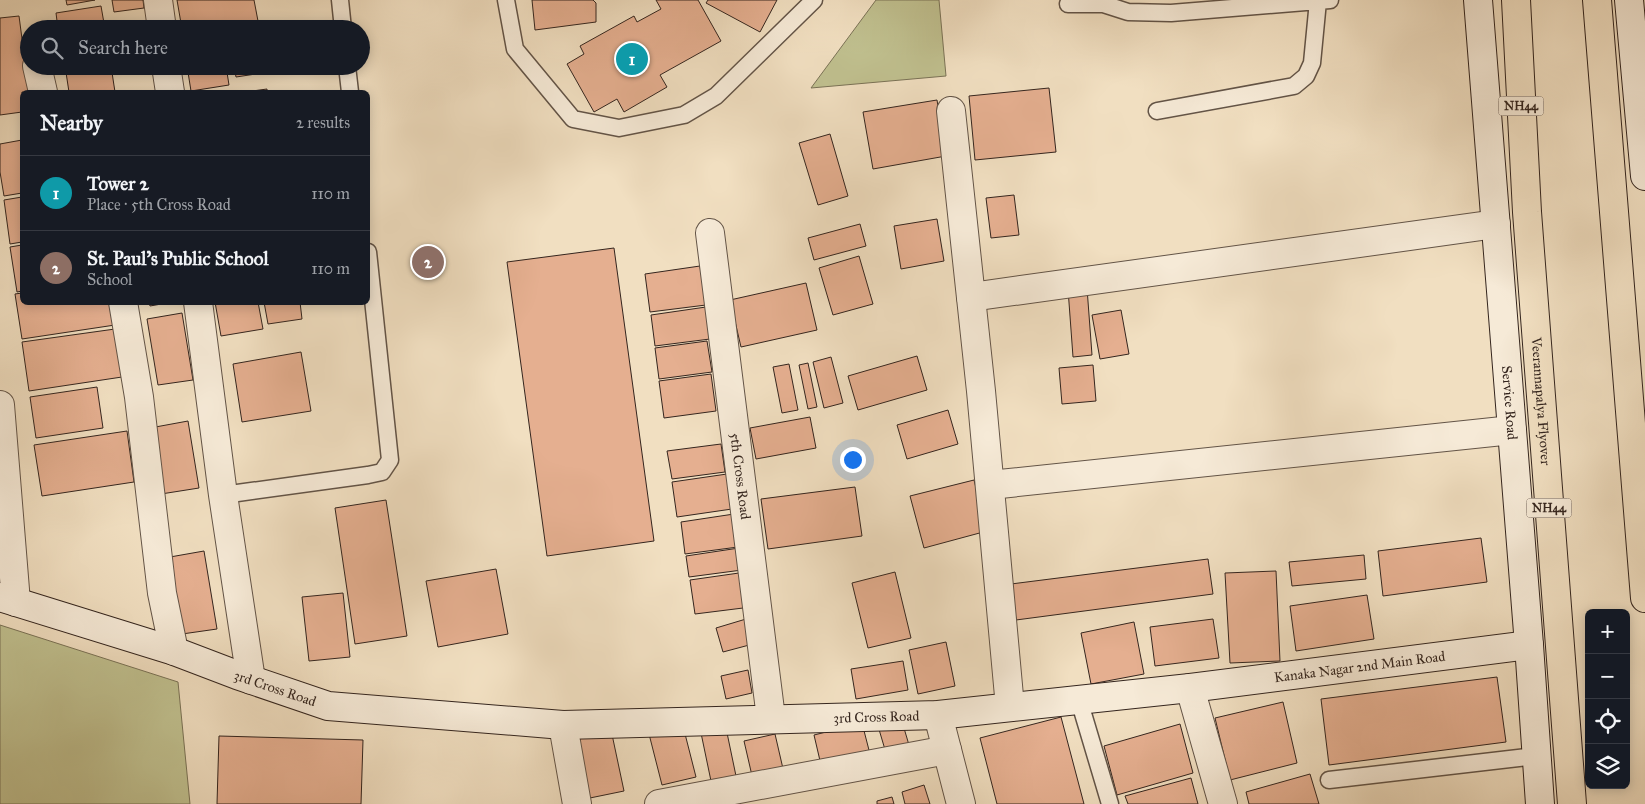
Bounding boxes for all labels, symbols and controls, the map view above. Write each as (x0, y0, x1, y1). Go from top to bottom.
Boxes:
search box (20, 20, 370, 75)
icon: search (38, 34, 66, 62)
text: Search here (78, 36, 168, 59)
pin: 1 (616, 40, 648, 78)
road number: NH44 (1498, 96, 1544, 115)
text: Nearby (40, 110, 103, 136)
text: 2 results (296, 113, 350, 132)
text: Tower 2 (87, 172, 149, 195)
text: 1 (53, 184, 59, 203)
text: 110 m (311, 184, 350, 203)
text: Place · 5th Cross Road (87, 195, 231, 214)
pin: 2 (412, 243, 444, 281)
text: St. Paul's Public School (87, 247, 269, 270)
text: 2 (52, 259, 60, 278)
text: 110 m (311, 259, 350, 278)
text: School (87, 270, 132, 289)
street label: Veerannapalya Flyover (1527, 335, 1554, 467)
street label: Service Road (1498, 365, 1521, 441)
street label: 5th Cross Road (726, 432, 754, 521)
your location (840, 447, 866, 473)
road number: NH44 (1526, 498, 1572, 518)
map controls (1585, 609, 1630, 789)
button: + (1585, 609, 1630, 654)
street label: Kanaka Nagar 2nd Main Road (1273, 648, 1446, 686)
button: − (1585, 654, 1630, 699)
street label: 3rd Cross Road (232, 667, 318, 710)
button: locate (1585, 699, 1630, 744)
street label: 3rd Cross Road (833, 708, 920, 727)
button: layers (1585, 744, 1630, 789)

